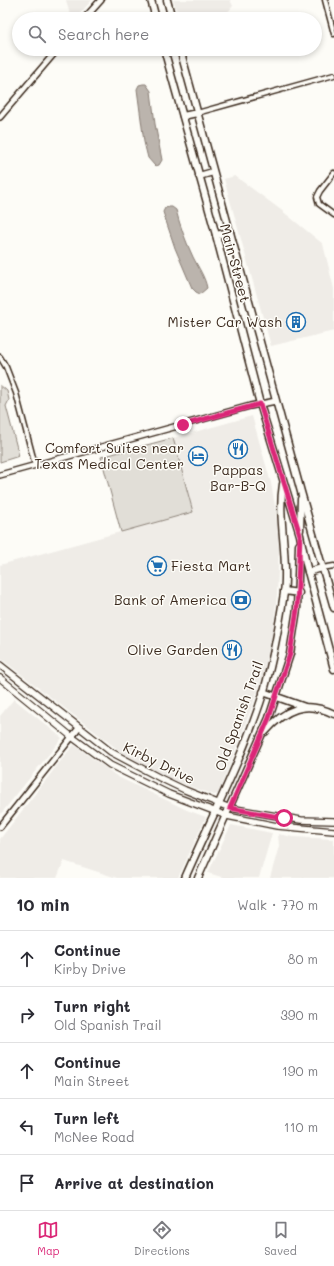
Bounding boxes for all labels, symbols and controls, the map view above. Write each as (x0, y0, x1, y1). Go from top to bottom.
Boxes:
search box (12, 12, 322, 56)
icon: search (26, 23, 48, 45)
text: Search here (58, 24, 149, 44)
street label: Main Street (216, 221, 255, 304)
building icon: Mister Car Wash (285, 311, 307, 333)
place label: Mister Car Wash (167, 312, 282, 331)
route end (174, 416, 192, 434)
place label: Comfort Suites near Texas Medical Center (34, 438, 184, 473)
restaurant icon: Pappas Bar-B-Q (227, 438, 249, 460)
hotel icon: Comfort Suites near Texas Medical Center (187, 445, 209, 467)
place label: Pappas Bar-B-Q (210, 460, 266, 495)
supermarket icon: Fiesta Mart (146, 555, 168, 577)
place label: Fiesta Mart (171, 556, 251, 575)
bank icon: Bank of America (230, 589, 252, 611)
place label: Bank of America (114, 590, 227, 609)
restaurant icon: Olive Garden (221, 639, 243, 661)
place label: Olive Garden (127, 640, 218, 659)
street label: Old Spanish Trail (210, 658, 267, 773)
street label: Kirby Drive (120, 737, 198, 788)
route start (275, 809, 293, 827)
text: 10 min (16, 893, 70, 915)
text: Walk · 770 m (237, 896, 318, 913)
text: Continue (54, 940, 121, 960)
icon: ahead (16, 948, 38, 970)
text: 80 m (288, 950, 318, 967)
text: Kirby Drive (54, 960, 126, 977)
text: Turn right (54, 996, 131, 1016)
icon: right (16, 1004, 38, 1026)
text: 390 m (280, 1006, 318, 1023)
text: Old Spanish Trail (54, 1016, 162, 1033)
text: Continue (54, 1052, 121, 1072)
icon: ahead (16, 1060, 38, 1082)
text: 190 m (282, 1062, 318, 1079)
text: Main Street (54, 1072, 129, 1089)
text: Turn left (54, 1108, 119, 1128)
icon: left (16, 1116, 38, 1138)
text: 110 m (284, 1118, 318, 1135)
text: McNee Road (54, 1128, 134, 1145)
icon: arrive (16, 1172, 38, 1194)
text: Arrive at destination (54, 1173, 214, 1193)
tab: Map (37, 1219, 60, 1258)
tab: Directions (134, 1219, 190, 1258)
tab: Saved (264, 1219, 297, 1258)

